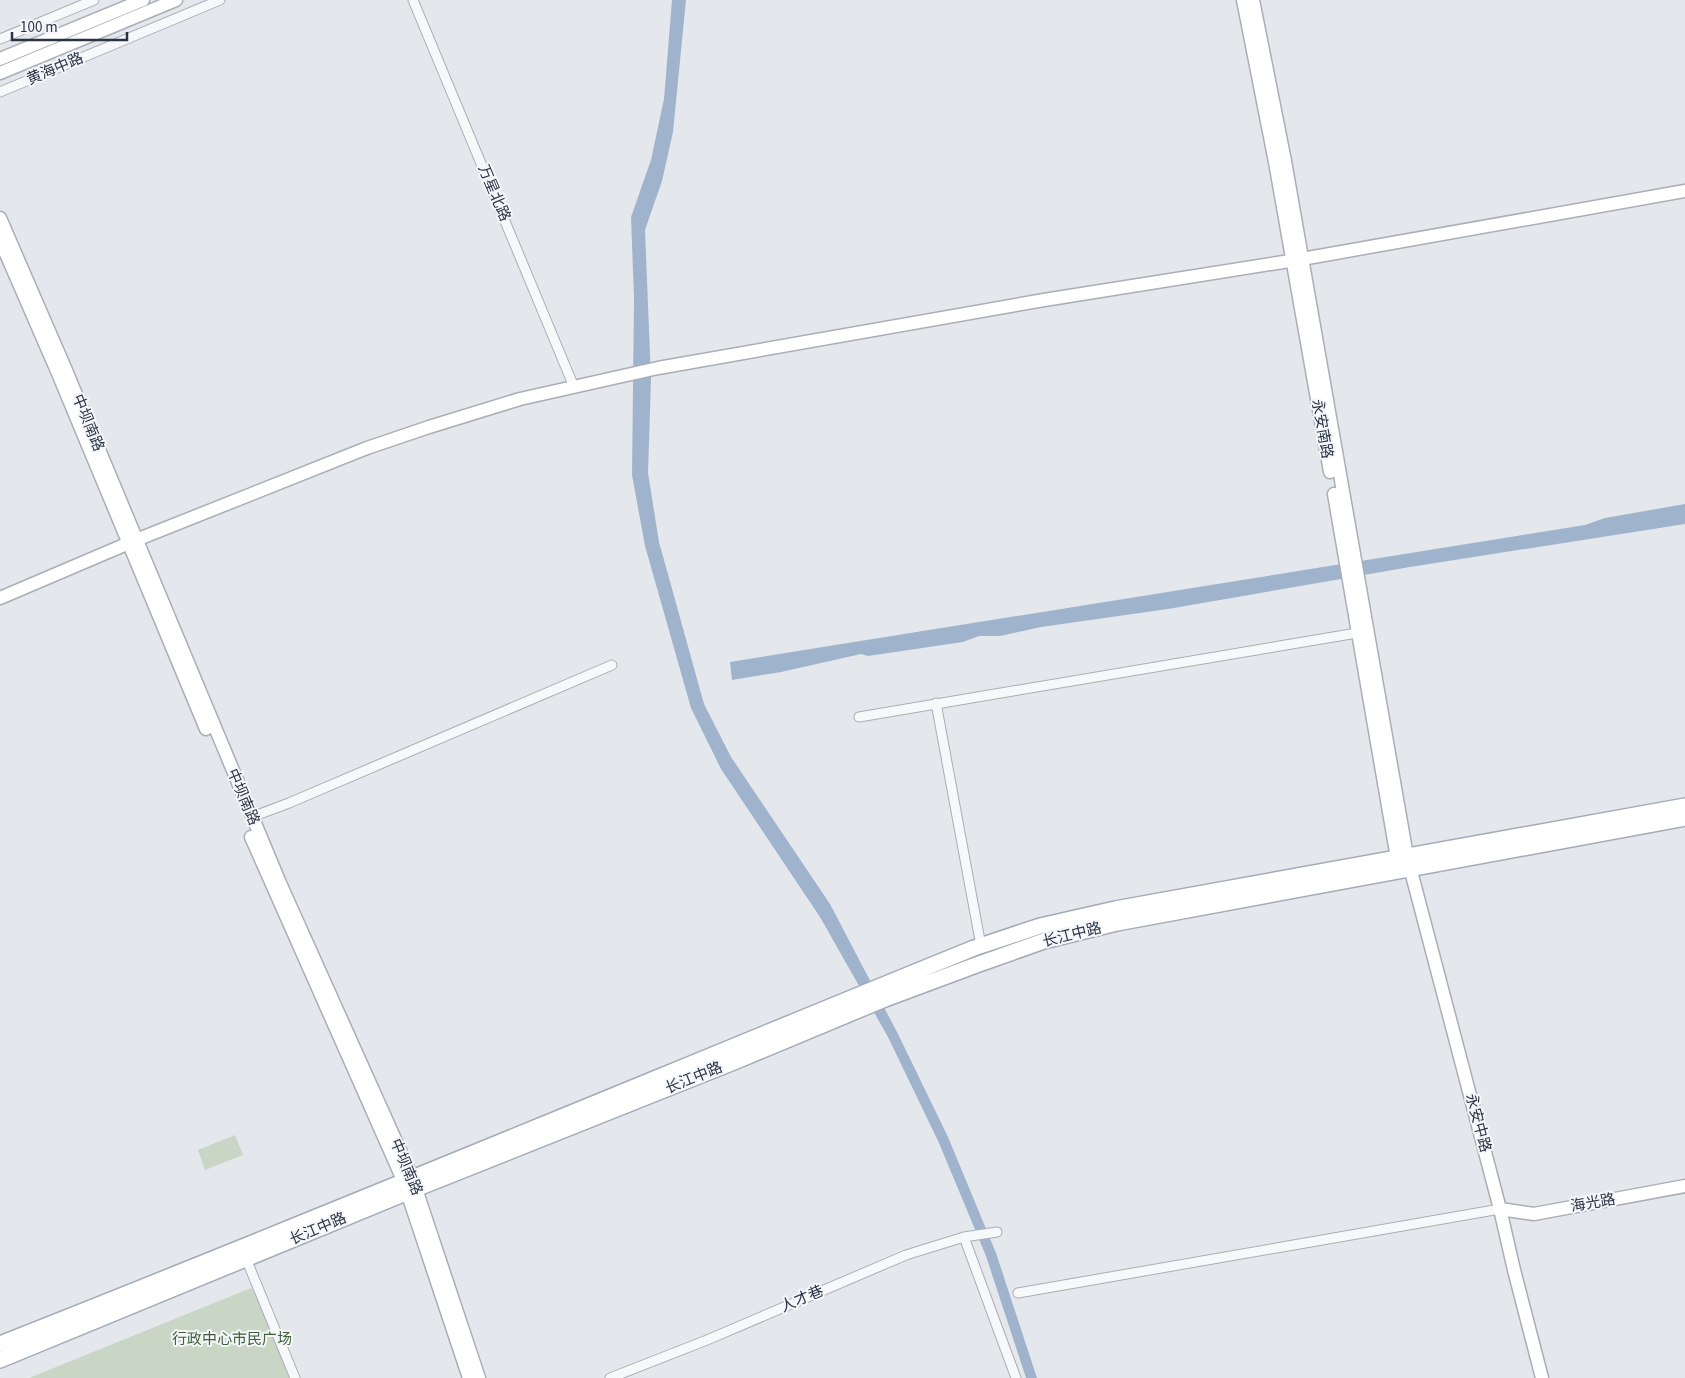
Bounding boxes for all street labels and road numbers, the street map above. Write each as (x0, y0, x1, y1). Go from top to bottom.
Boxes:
street label: 黄海中路 (23, 48, 87, 90)
street label: 万星北路 (473, 161, 515, 225)
street label: 中坝南路 (67, 391, 109, 455)
street label: 永安南路 (1306, 398, 1338, 460)
street label: 中坝南路 (222, 765, 264, 829)
street label: 长江中路 (1040, 918, 1104, 952)
street label: 长江中路 (662, 1057, 726, 1099)
street label: 永安中路 (1460, 1091, 1496, 1155)
street label: 中坝南路 (385, 1135, 427, 1199)
street label: 海光路 (1569, 1189, 1617, 1217)
street label: 长江中路 (286, 1208, 350, 1250)
street label: 人才巷 (777, 1281, 827, 1317)

